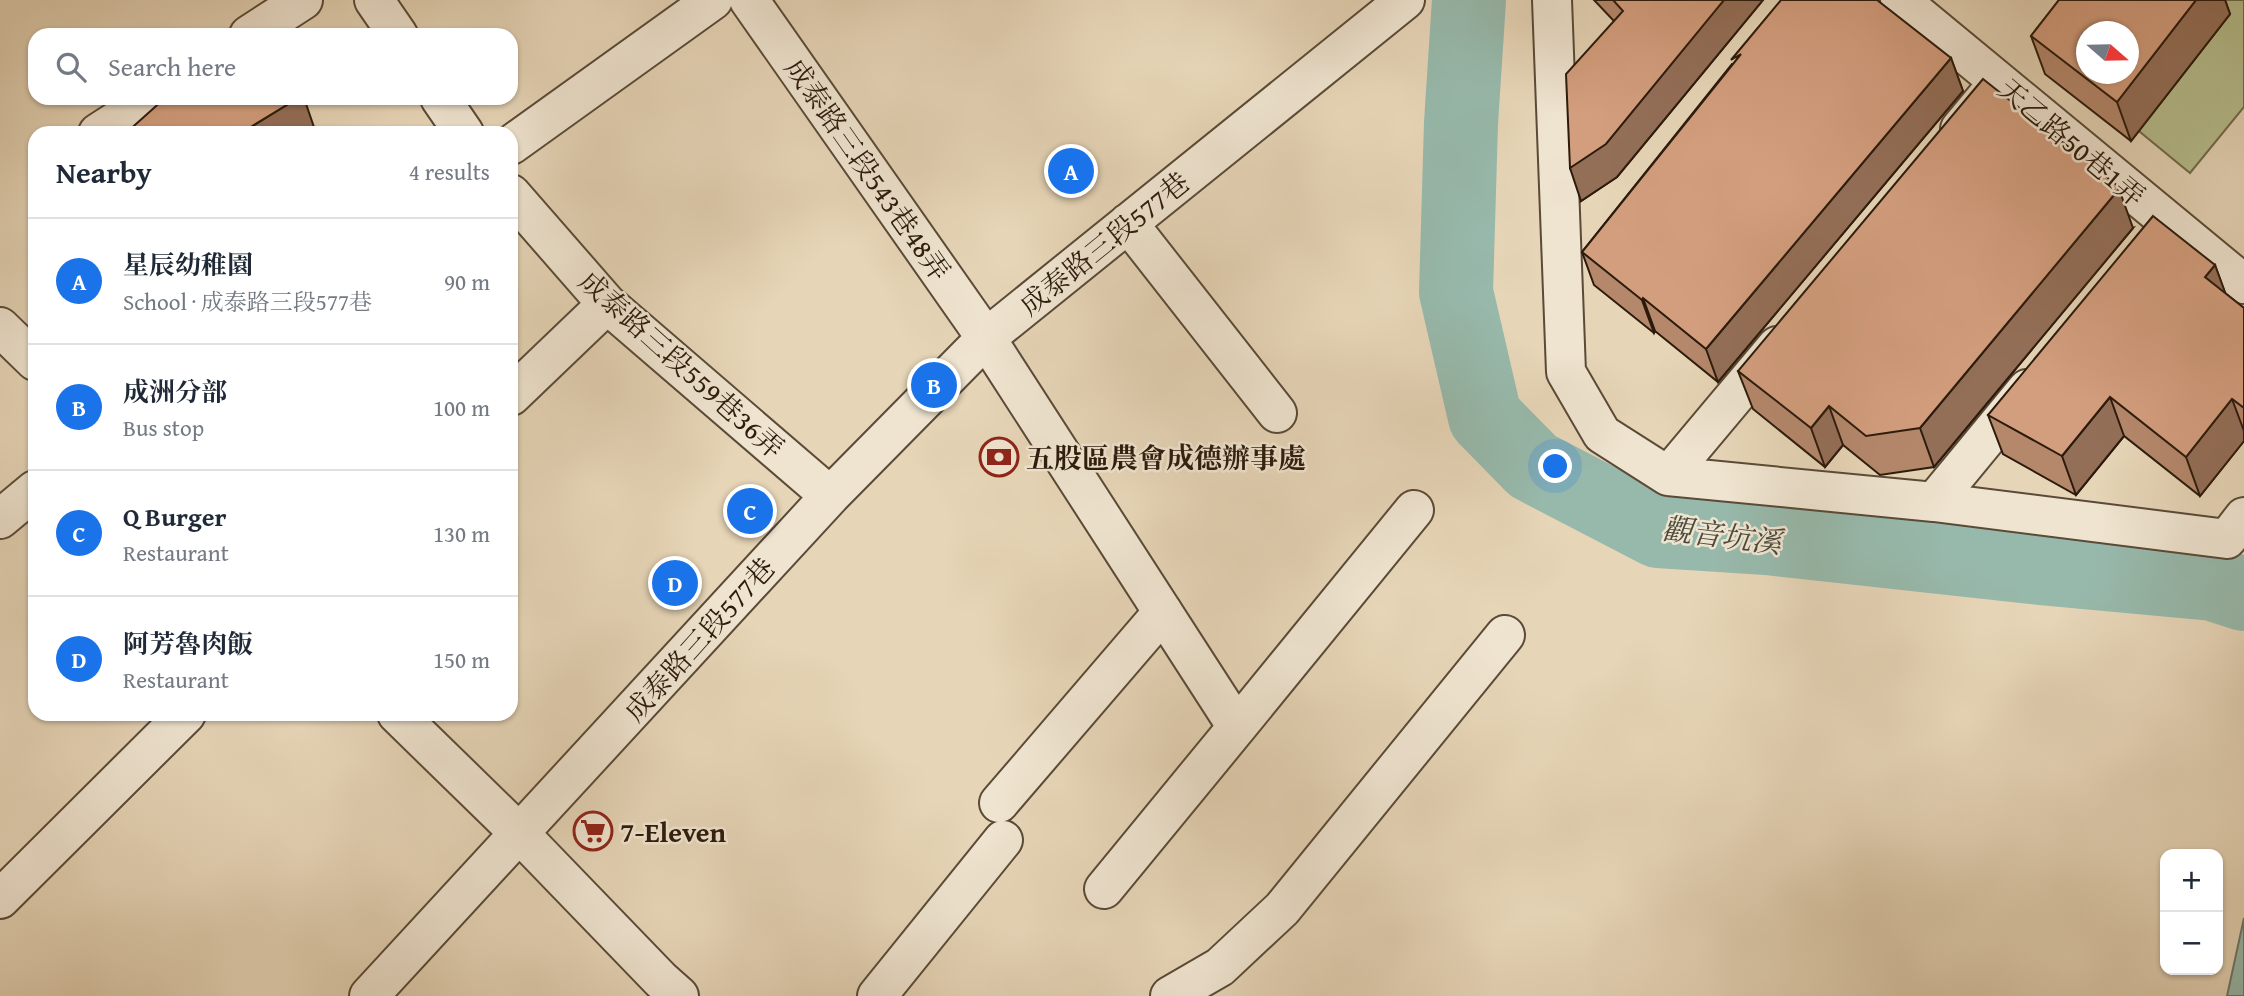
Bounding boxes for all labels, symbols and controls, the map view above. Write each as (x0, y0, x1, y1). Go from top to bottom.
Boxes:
north arrow (2076, 21, 2139, 84)
search box (28, 28, 518, 105)
text: Search here (108, 47, 236, 86)
icon: search (52, 48, 90, 86)
street label: 成泰路三段543巷48弄 (776, 49, 960, 289)
street label: 天乙路50巷1弄 (1990, 68, 2154, 216)
pin: A (1048, 145, 1094, 197)
text: Nearby (56, 150, 152, 194)
text: 4 results (409, 155, 490, 188)
street label: 成泰路三段577巷 (1010, 161, 1198, 325)
text: 星辰幼稚園 (123, 245, 253, 284)
street label: 成泰路三段559巷36弄 (570, 261, 794, 467)
text: A (72, 265, 86, 298)
text: 90 m (444, 265, 490, 298)
text: School · 成泰路三段577巷 (123, 285, 372, 318)
pin: B (911, 359, 957, 411)
text: 成洲分部 (123, 372, 227, 411)
text: B (72, 391, 86, 424)
text: 100 m (433, 391, 490, 424)
text: Bus stop (123, 411, 204, 444)
bank icon: 五股區農會成德辦事處 (978, 436, 1020, 478)
place label: 五股區農會成德辦事處 (1026, 437, 1306, 478)
your location (1538, 449, 1572, 483)
pin: C (727, 485, 773, 537)
text: Q Burger (123, 497, 226, 536)
water label: 觀音坑溪 (1660, 506, 1787, 565)
text: C (72, 517, 86, 550)
text: 130 m (433, 517, 490, 550)
text: Restaurant (123, 536, 229, 569)
street label: 成泰路三段577巷 (614, 548, 784, 730)
pin: D (652, 557, 698, 609)
text: 阿芳魯肉飯 (123, 624, 253, 663)
text: D (72, 643, 86, 676)
text: 150 m (433, 643, 490, 676)
text: Restaurant (123, 663, 229, 696)
supermarket icon: 7-Eleven (572, 810, 614, 852)
place label: 7-Eleven (620, 811, 726, 852)
map controls (2160, 849, 2223, 975)
button: + (2160, 849, 2223, 912)
button: − (2160, 912, 2223, 975)

